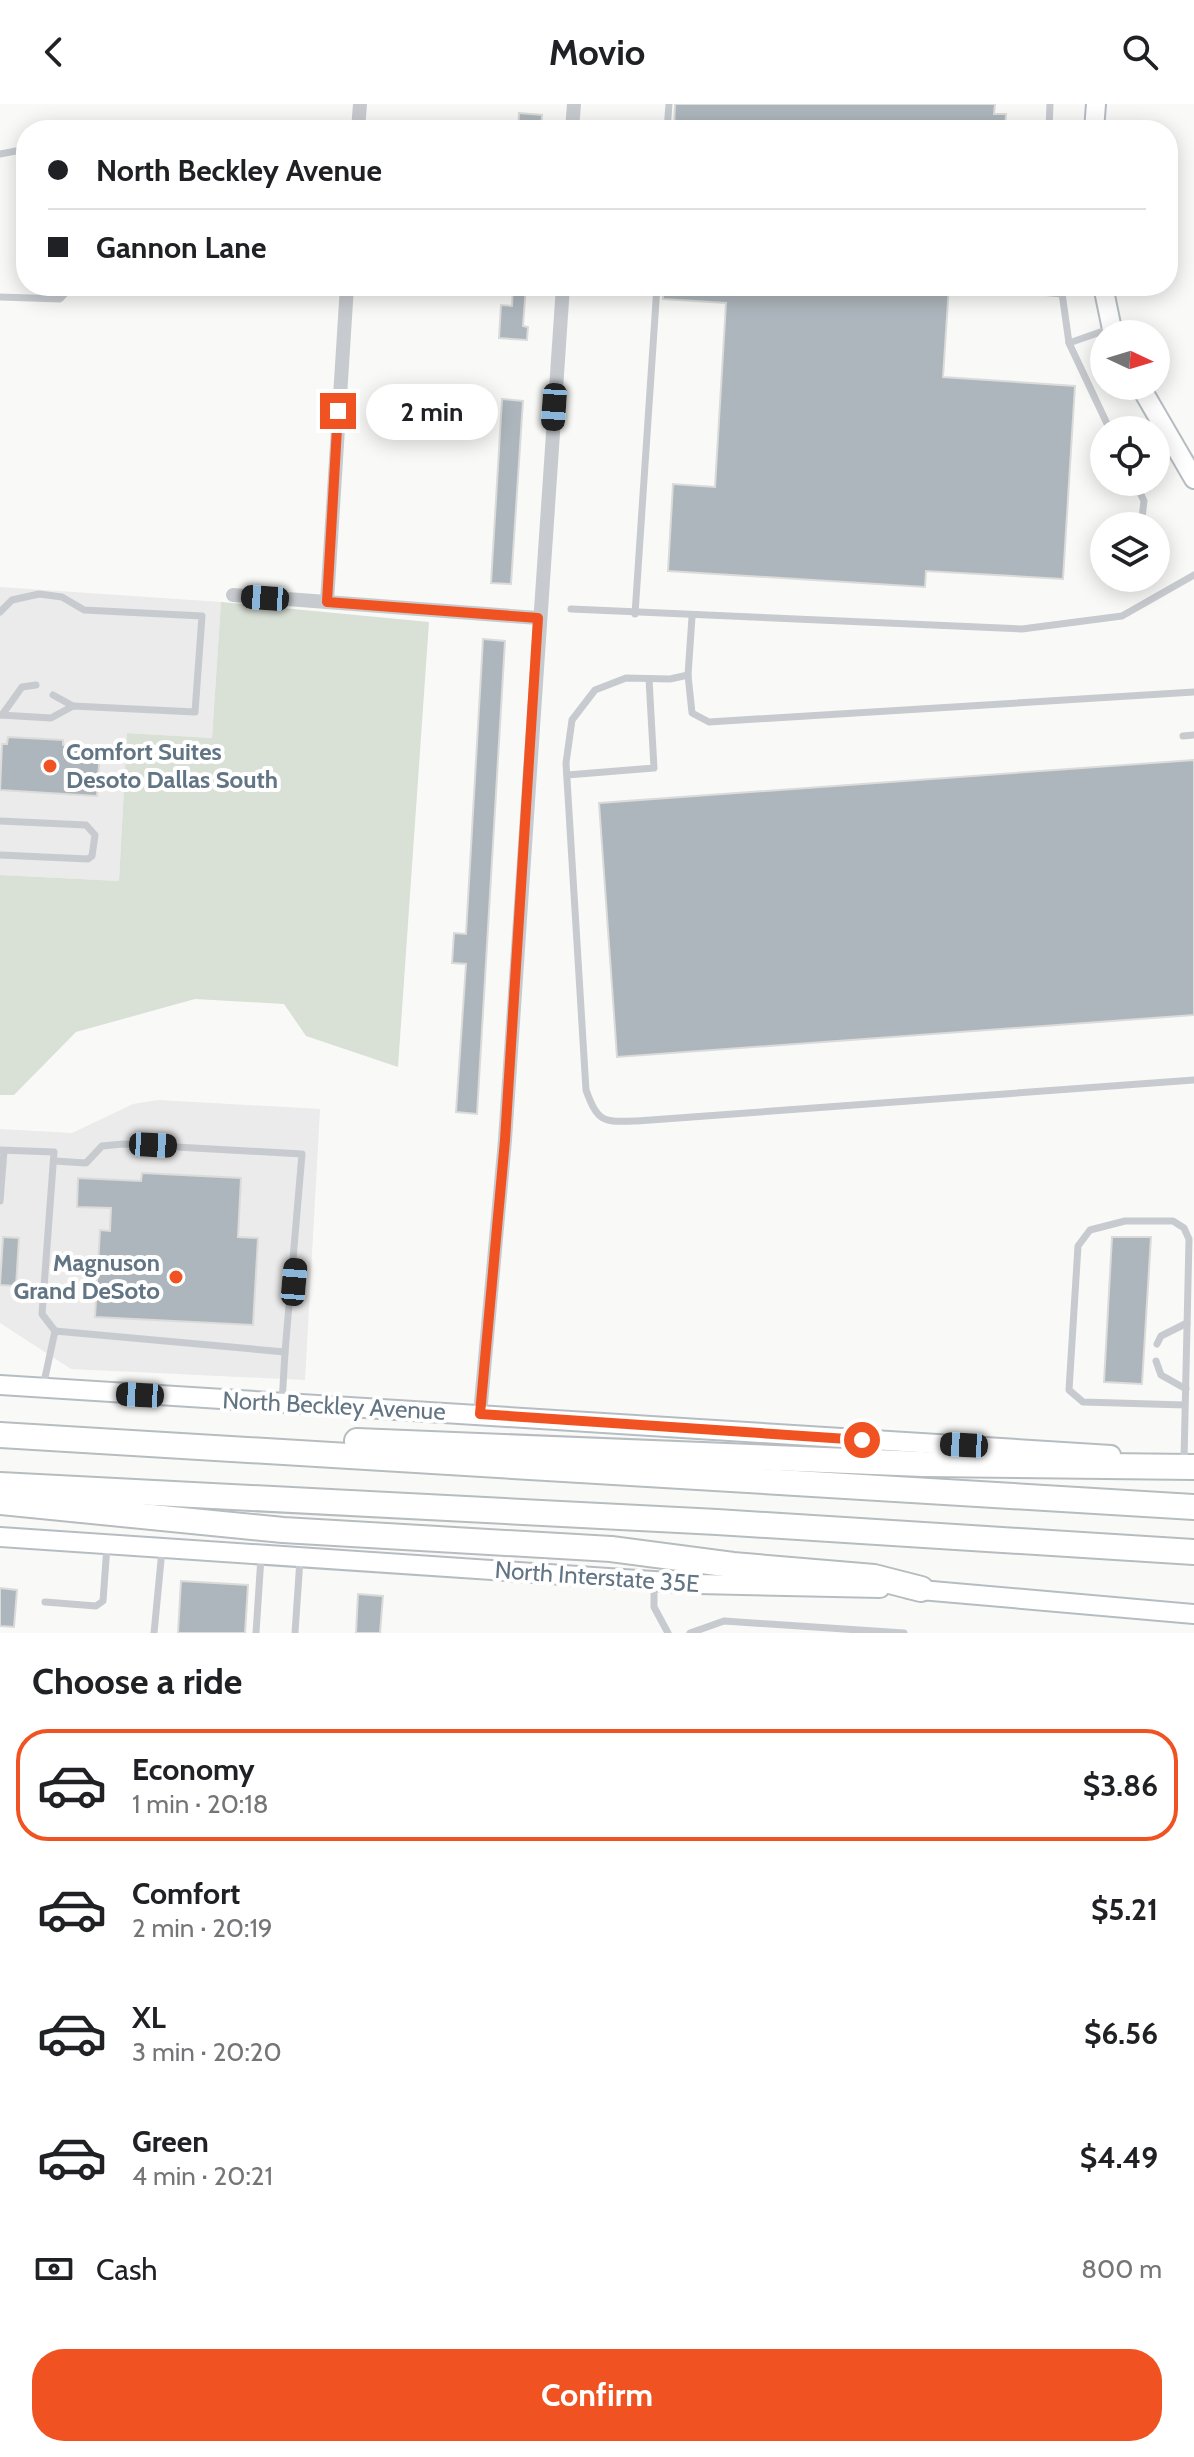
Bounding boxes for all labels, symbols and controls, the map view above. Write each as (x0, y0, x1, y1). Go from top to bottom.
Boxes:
icon: back (32, 30, 76, 74)
text: Movio (549, 30, 645, 74)
icon: search (1118, 30, 1162, 74)
text: North Beckley Avenue (96, 152, 382, 189)
text: Gannon Lane (96, 229, 266, 266)
north arrow (1090, 320, 1170, 400)
map controls (1090, 320, 1170, 592)
car (540, 382, 568, 432)
callout: 2 min (366, 383, 498, 439)
route end (320, 393, 356, 429)
text: 2 min (401, 396, 463, 428)
button: locate (1090, 416, 1170, 496)
button: layers (1090, 512, 1170, 592)
car (240, 584, 290, 612)
place label: Comfort Suites Desoto Dallas South (66, 737, 278, 794)
marker: Comfort Suites Desoto Dallas South (41, 757, 59, 775)
car (128, 1132, 178, 1158)
place label: Magnuson Grand DeSoto (14, 1248, 160, 1305)
car (280, 1257, 308, 1307)
marker: Magnuson Grand DeSoto (167, 1268, 185, 1286)
car (115, 1382, 165, 1408)
street label: North Beckley Avenue (222, 1385, 446, 1426)
route start (844, 1422, 880, 1458)
car (939, 1432, 989, 1458)
street label: North Interstate 35E (494, 1555, 700, 1598)
text: Choose a ride (32, 1659, 242, 1703)
icon: car (36, 1749, 108, 1821)
text: Economy (132, 1751, 255, 1788)
text: $3.86 (1083, 1767, 1158, 1804)
text: 1 min · 20:18 (132, 1788, 268, 1820)
icon: car (36, 1873, 108, 1945)
text: Comfort (132, 1875, 240, 1912)
text: $5.21 (1091, 1891, 1158, 1928)
text: 2 min · 20:19 (132, 1912, 273, 1944)
icon: car (36, 1997, 108, 2069)
text: XL (132, 1999, 166, 2036)
text: $6.56 (1084, 2015, 1158, 2052)
text: 3 min · 20:20 (132, 2036, 282, 2068)
icon: car (36, 2121, 108, 2193)
text: Green (132, 2123, 209, 2160)
text: $4.49 (1080, 2139, 1158, 2176)
text: 4 min · 20:21 (132, 2160, 273, 2192)
icon: cash (32, 2247, 76, 2291)
text: Cash (96, 2251, 158, 2288)
text: 800 m (1081, 2253, 1162, 2285)
button: Confirm (32, 2349, 1162, 2441)

